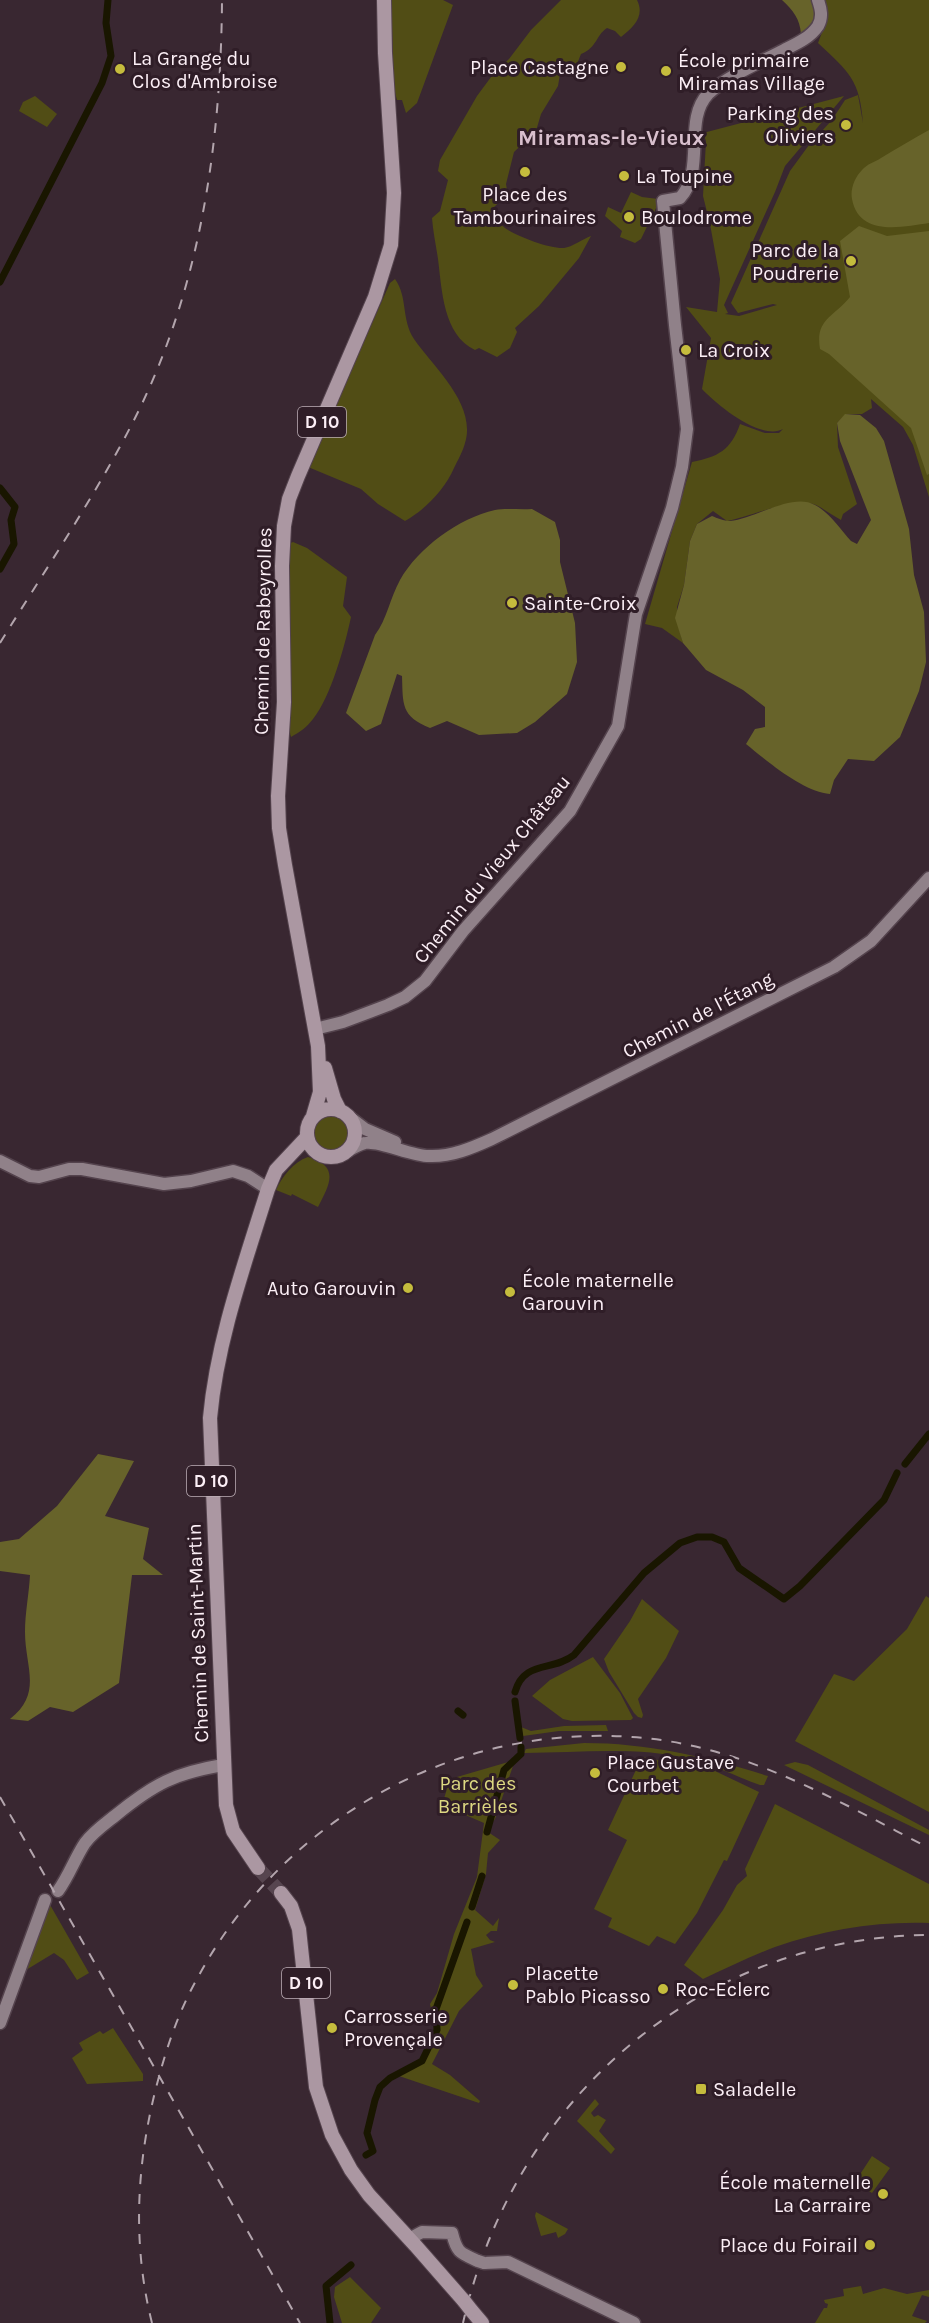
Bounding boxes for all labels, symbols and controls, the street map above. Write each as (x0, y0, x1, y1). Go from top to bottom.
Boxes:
place label: La Grange du Clos d'Ambroise (132, 47, 278, 93)
place label: École primaire Miramas Village (678, 48, 825, 95)
place label: Place Castagne (470, 56, 609, 79)
marker: Place Castagne (614, 60, 628, 74)
marker: La Grange du Clos d'Ambroise (113, 62, 127, 76)
marker: École primaire Miramas Village (659, 64, 673, 78)
place label: Parking des Oliviers (727, 102, 834, 148)
marker: Parking des Oliviers (839, 118, 853, 132)
district label: Miramas-le-Vieux (518, 125, 704, 151)
marker: Place des Tambourinaires (518, 165, 532, 179)
place label: La Toupine (636, 165, 733, 188)
marker: La Toupine (617, 169, 631, 183)
place label: Place des Tambourinaires (453, 183, 597, 229)
place label: Boulodrome (641, 206, 752, 229)
marker: Boulodrome (622, 210, 636, 224)
place label: Parc de la Poudrerie (751, 239, 839, 285)
marker: Parc de la Poudrerie (844, 254, 858, 268)
place label: La Croix (698, 339, 770, 362)
marker: La Croix (679, 343, 693, 357)
road number: D 10 (298, 407, 346, 437)
street label: Chemin de Rabeyrolles (250, 527, 276, 735)
place label: Sainte-Croix (524, 592, 637, 615)
marker: Sainte-Croix (505, 596, 519, 610)
street label: Chemin du Vieux Château (409, 770, 575, 968)
street label: Chemin de l’Étang (618, 966, 777, 1063)
place label: École maternelle Garouvin (522, 1268, 674, 1315)
place label: Auto Garouvin (267, 1277, 396, 1300)
marker: Auto Garouvin (401, 1281, 415, 1295)
marker: École maternelle Garouvin (503, 1285, 517, 1299)
road number: D 10 (187, 1466, 235, 1496)
street label: Chemin de Saint-Martin (183, 1523, 213, 1743)
place label: Place Gustave Courbet (607, 1751, 734, 1797)
marker: Place Gustave Courbet (588, 1766, 602, 1780)
park label: Parc des Barrièles (438, 1772, 518, 1818)
place label: Placette Pablo Picasso (525, 1962, 651, 2008)
road number: D 10 (282, 1968, 330, 1998)
marker: Placette Pablo Picasso (506, 1978, 520, 1992)
place label: Roc-Eclerc (675, 1978, 770, 2001)
marker: Roc-Eclerc (656, 1982, 670, 1996)
place label: Carrosserie Provençale (344, 2005, 447, 2051)
marker: Carrosserie Provençale (325, 2021, 339, 2035)
place label: Saladelle (713, 2078, 796, 2101)
marker: Saladelle (694, 2082, 708, 2096)
place label: École maternelle La Carraire (719, 2170, 871, 2217)
marker: École maternelle La Carraire (876, 2187, 890, 2201)
place label: Place du Foirail (720, 2234, 858, 2257)
marker: Place du Foirail (863, 2238, 877, 2252)

